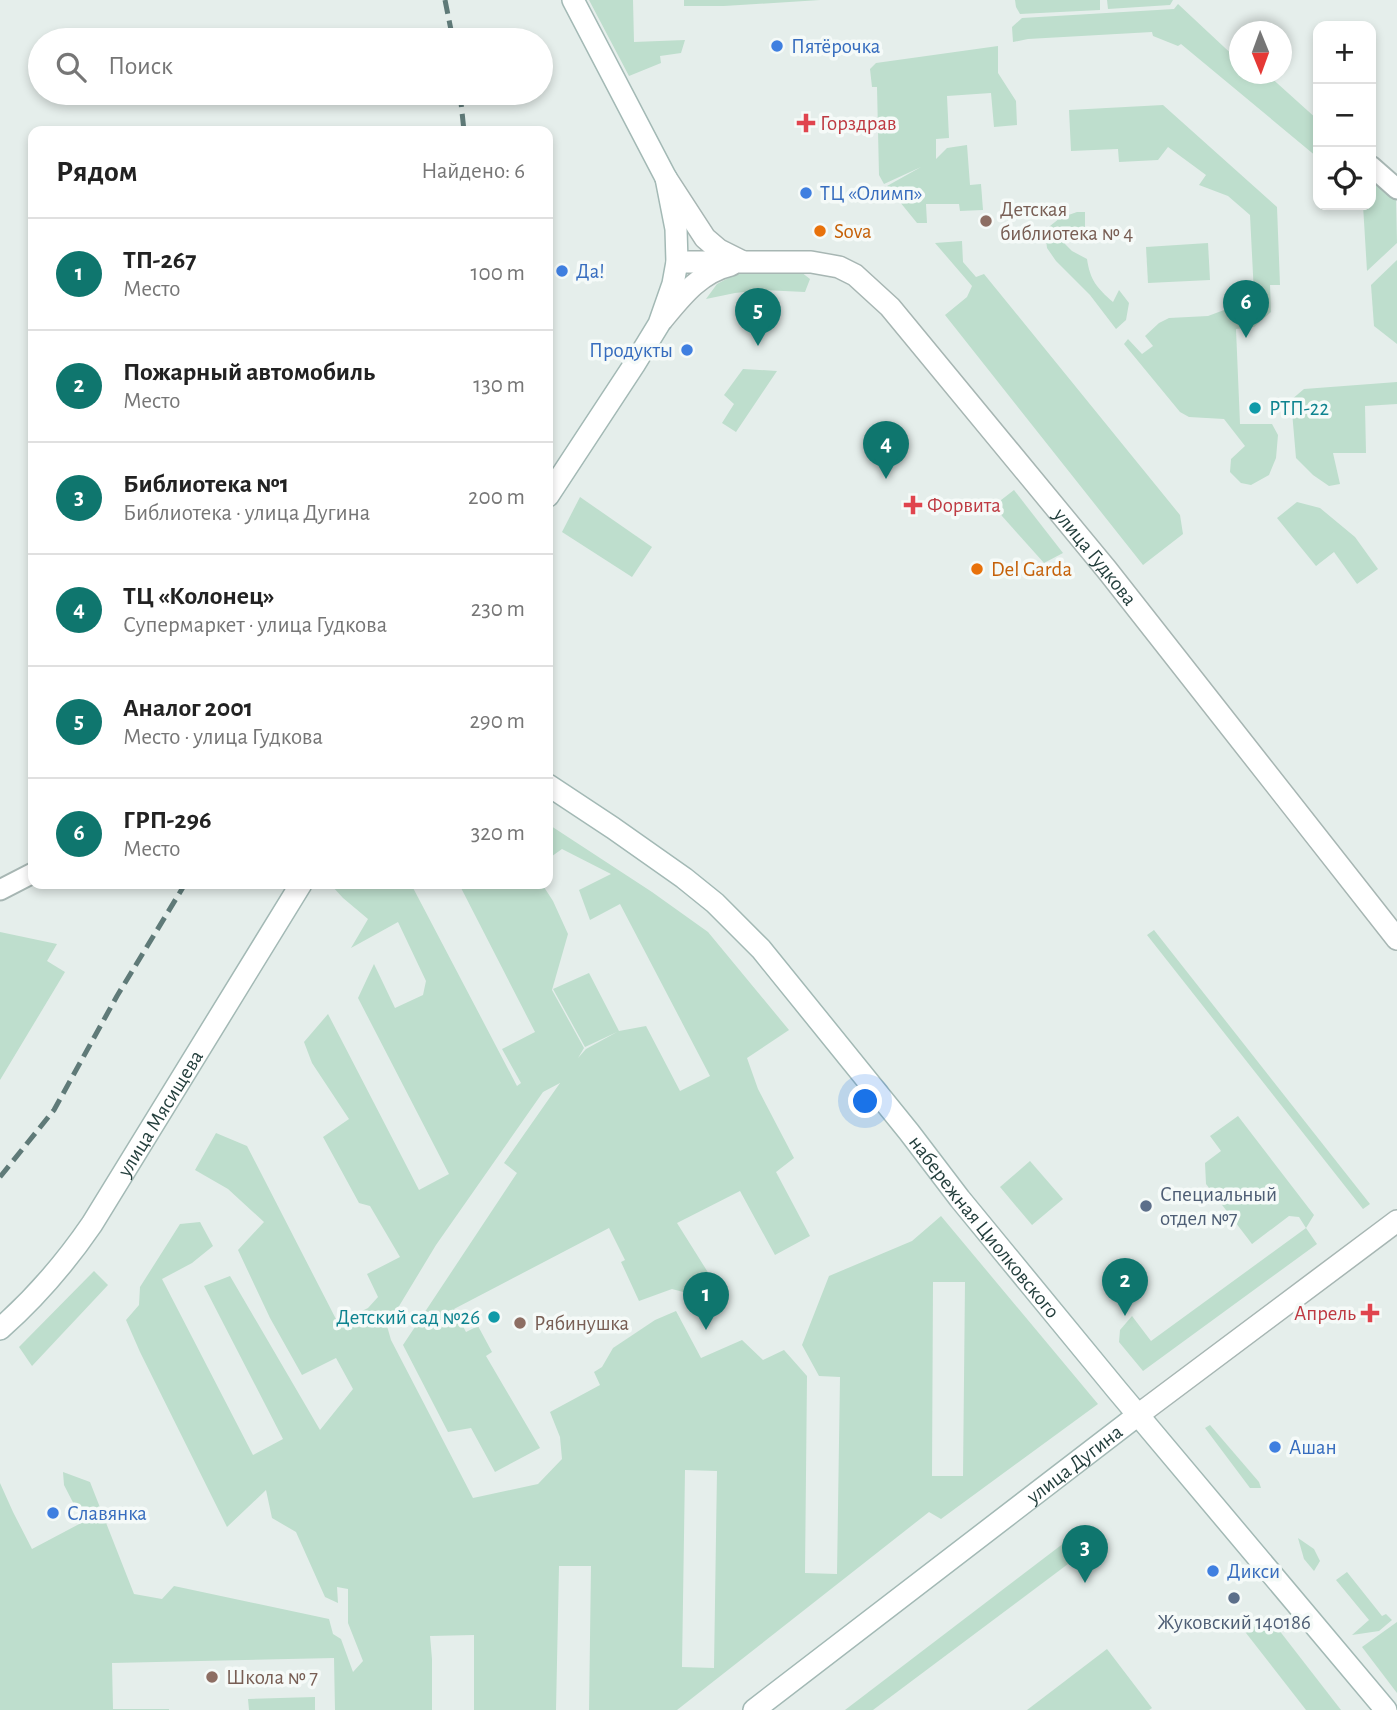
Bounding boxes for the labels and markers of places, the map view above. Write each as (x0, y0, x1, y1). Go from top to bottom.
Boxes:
place label: Пятёрочка (791, 36, 881, 57)
marker: Пятёрочка (769, 38, 785, 54)
place label: Горздрав (820, 113, 897, 134)
marker: Горздрав (798, 115, 814, 131)
place label: ТЦ «Олимп» (820, 183, 923, 204)
marker: ТЦ «Олимп» (798, 185, 814, 201)
place label: Детская библиотека № 4 (1000, 199, 1133, 244)
marker: Детская библиотека № 4 (978, 213, 994, 229)
place label: Sova (834, 221, 872, 242)
marker: Sova (812, 223, 828, 239)
place label: Да! (576, 261, 605, 282)
marker: Да! (554, 263, 570, 279)
pin: 6 (1223, 280, 1269, 338)
pin: 5 (735, 288, 781, 346)
place label: Продукты (589, 340, 673, 361)
marker: Продукты (679, 342, 695, 358)
place label: РТП-22 (1269, 398, 1329, 419)
marker: РТП-22 (1247, 400, 1263, 416)
pin: 4 (863, 421, 909, 479)
place label: Форвита (927, 495, 1001, 516)
marker: Форвита (905, 497, 921, 513)
place label: Del Garda (991, 559, 1072, 580)
marker: Del Garda (969, 561, 985, 577)
place label: Специальный отдел №7 (1160, 1184, 1277, 1229)
marker: Специальный отдел №7 (1138, 1198, 1154, 1214)
pin: 2 (1102, 1258, 1148, 1316)
pin: 1 (683, 1272, 729, 1330)
place label: Апрель (1294, 1303, 1356, 1324)
marker: Апрель (1362, 1305, 1378, 1321)
place label: Детский сад №26 (336, 1307, 480, 1328)
marker: Детский сад №26 (486, 1309, 502, 1325)
place label: Рябинушка (534, 1313, 630, 1334)
marker: Рябинушка (512, 1315, 528, 1331)
place label: Ашан (1289, 1437, 1337, 1458)
marker: Ашан (1267, 1439, 1283, 1455)
place label: Славянка (67, 1503, 147, 1524)
marker: Славянка (45, 1505, 61, 1521)
pin: 3 (1062, 1525, 1108, 1583)
place label: Дикси (1227, 1561, 1280, 1582)
marker: Дикси (1205, 1563, 1221, 1579)
marker: Жуковский 140186 (1226, 1590, 1242, 1606)
place label: Жуковский 140186 (1157, 1612, 1311, 1633)
place label: Школа № 7 (226, 1667, 318, 1688)
marker: Школа № 7 (204, 1669, 220, 1685)

